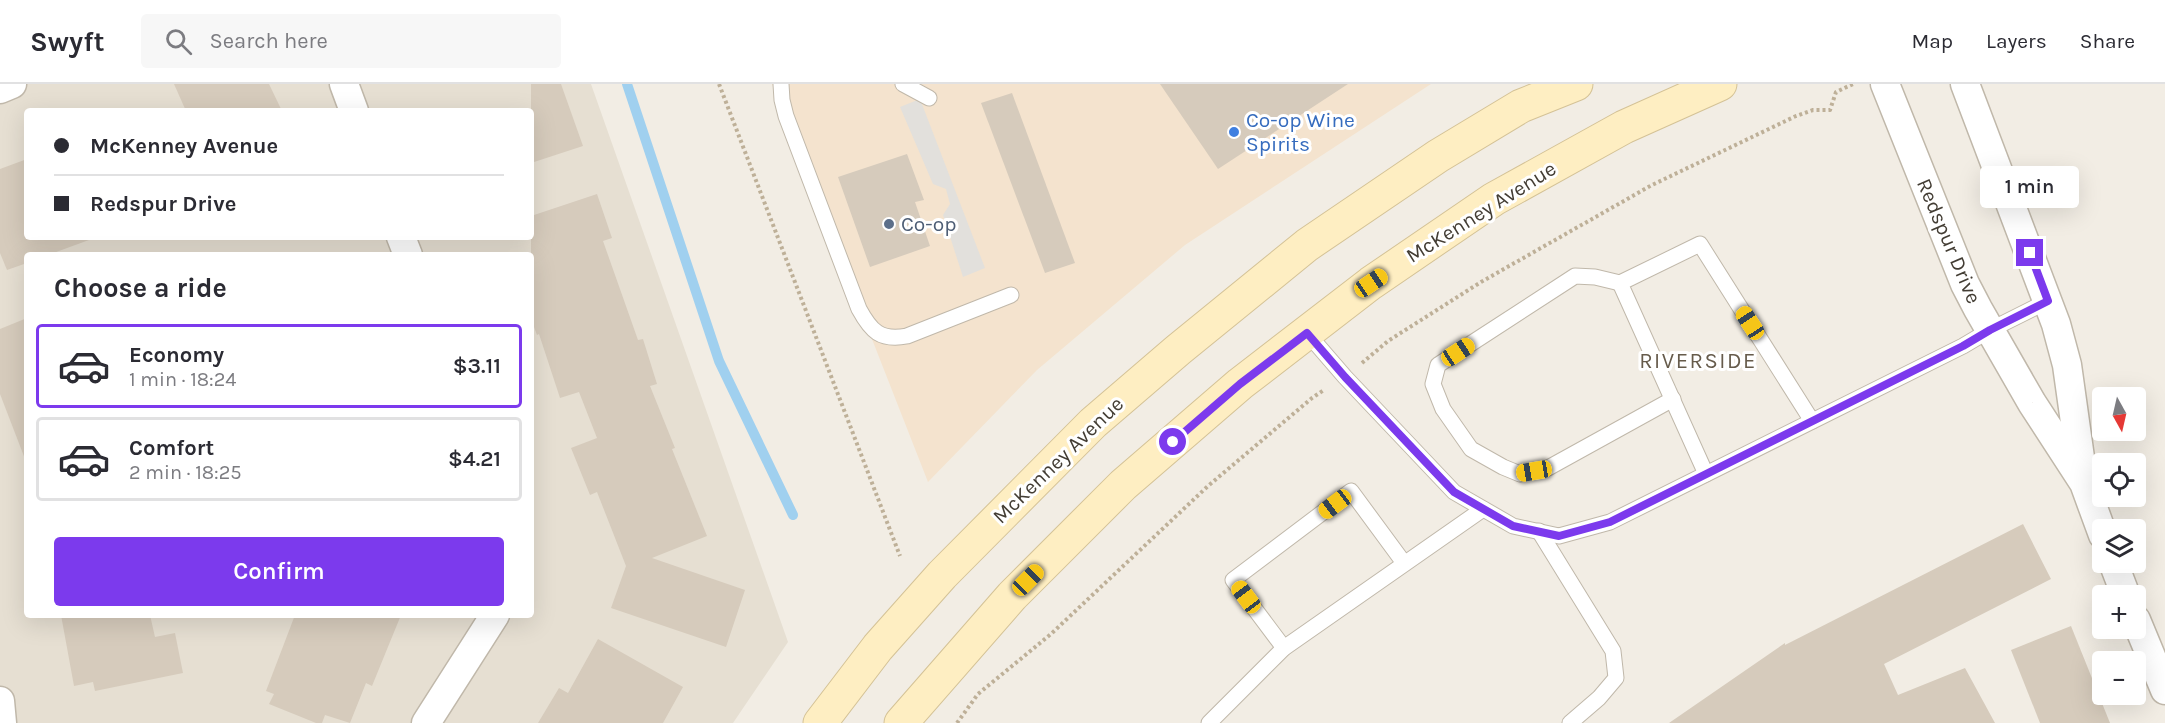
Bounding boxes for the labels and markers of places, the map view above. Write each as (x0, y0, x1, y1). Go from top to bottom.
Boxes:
place label: Co-op Wine Spirits (1246, 108, 1355, 156)
marker: Co-op Wine Spirits (1227, 125, 1241, 139)
place label: Co-op (901, 212, 956, 236)
marker: Co-op (882, 217, 896, 231)

